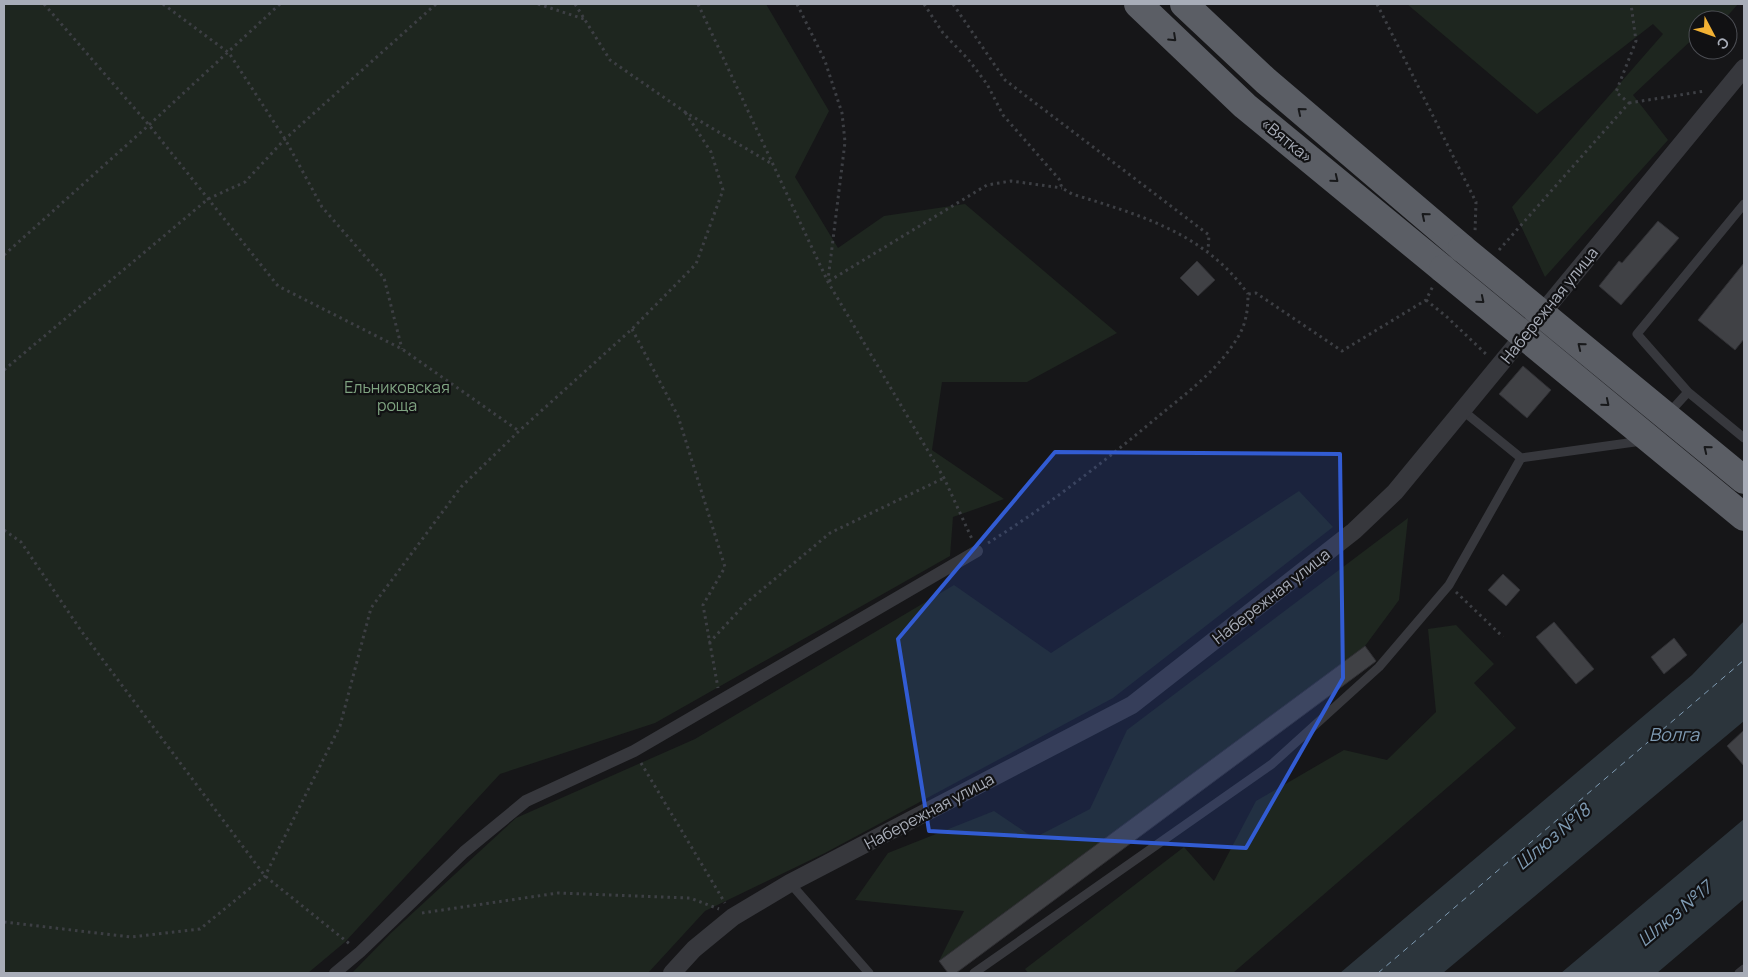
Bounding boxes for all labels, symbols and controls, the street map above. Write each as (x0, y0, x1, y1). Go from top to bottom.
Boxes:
north arrow (1688, 10, 1738, 60)
one-way arrow (1167, 32, 1176, 41)
text: С (1713, 34, 1734, 54)
one-way arrow (1298, 108, 1307, 117)
street label: «Вятка» (1256, 112, 1318, 168)
one-way arrow (1329, 174, 1338, 183)
one-way arrow (1422, 214, 1431, 222)
street label: Набережная улица (1495, 242, 1603, 368)
one-way arrow (1475, 294, 1484, 302)
one-way arrow (1578, 343, 1587, 351)
park label: Ельниковская роща (344, 376, 450, 416)
one-way arrow (1601, 398, 1610, 407)
one-way arrow (1703, 445, 1712, 454)
street label: Набережная улица (1208, 543, 1334, 649)
water label: Волга (1649, 722, 1700, 746)
street label: Набережная улица (860, 768, 998, 854)
water label: Шлюз №18 (1510, 797, 1596, 875)
water label: Шлюз №17 (1632, 873, 1719, 951)

